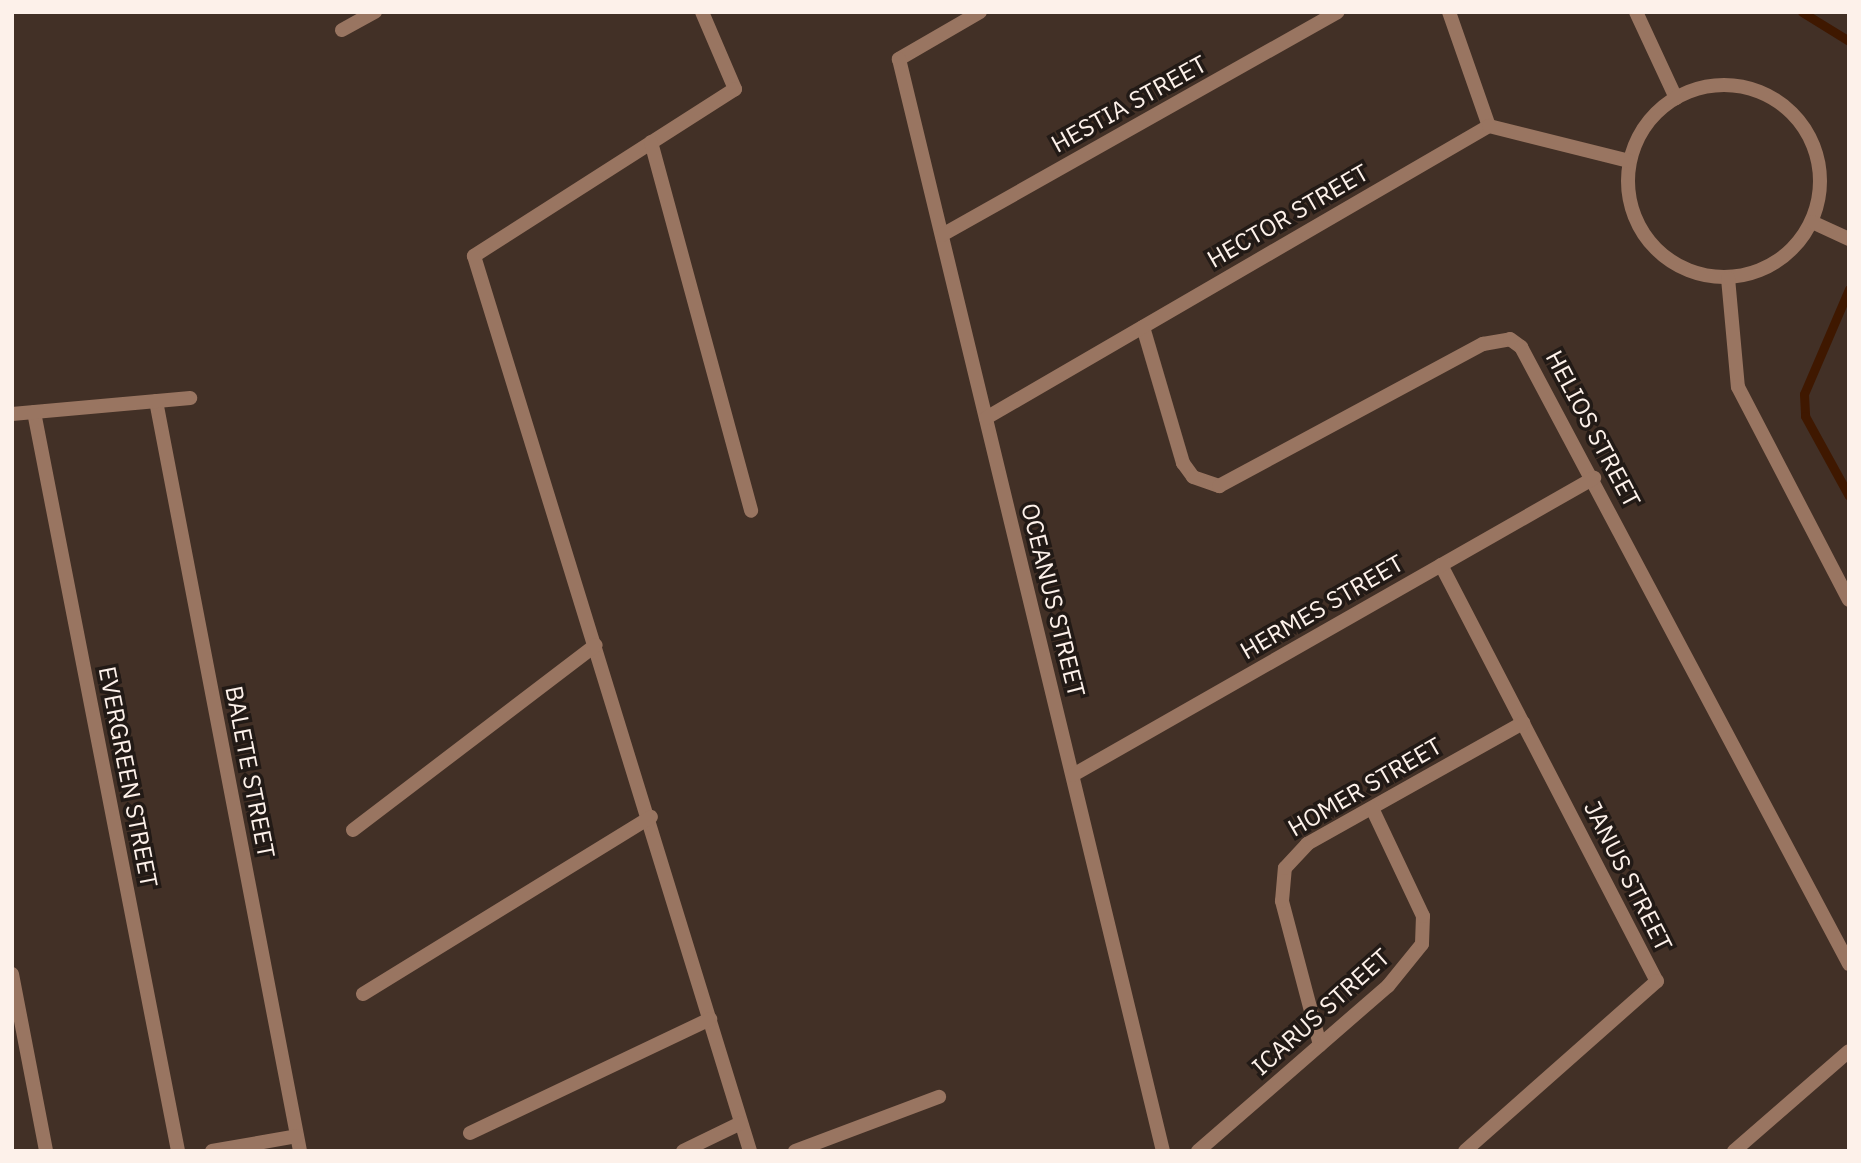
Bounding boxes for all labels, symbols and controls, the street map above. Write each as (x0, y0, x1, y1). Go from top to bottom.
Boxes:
street label: HESTIA STREET (1046, 49, 1212, 159)
street label: HECTOR STREET (1202, 158, 1374, 274)
street label: HELIOS STREET (1540, 346, 1646, 512)
street label: OCEANUS STREET (1015, 500, 1091, 700)
street label: HERMES STREET (1235, 549, 1409, 665)
street label: EVERGREEN STREET (92, 664, 164, 890)
street label: BALETE STREET (219, 684, 281, 860)
street label: HOMER STREET (1283, 731, 1447, 843)
street label: JANUS STREET (1578, 796, 1678, 956)
street label: ICARUS STREET (1246, 943, 1396, 1081)

